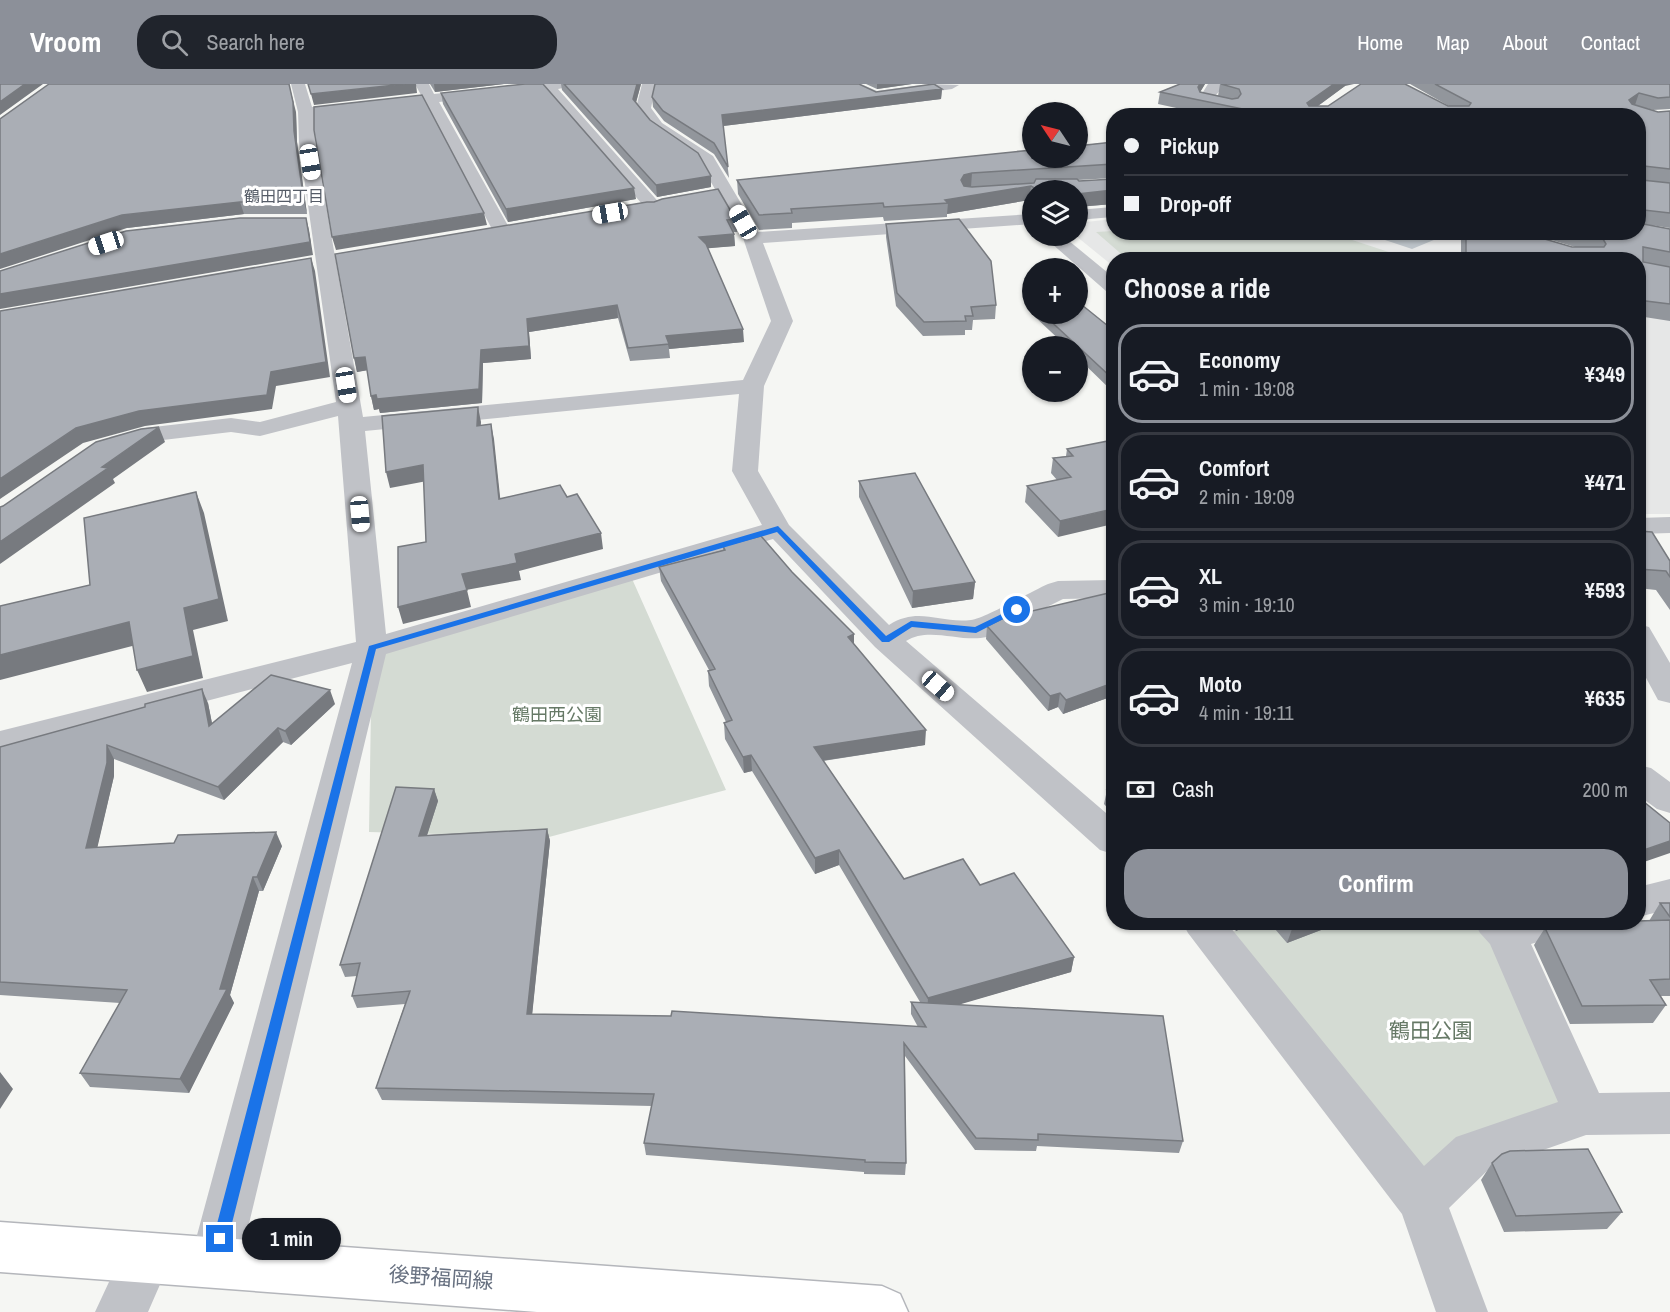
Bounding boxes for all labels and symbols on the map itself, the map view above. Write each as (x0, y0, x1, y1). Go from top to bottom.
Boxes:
north arrow (1022, 102, 1088, 168)
car (298, 143, 322, 181)
district label: 鶴田四丁目 (244, 185, 324, 207)
car (591, 201, 629, 225)
car (726, 202, 760, 242)
car (86, 229, 126, 257)
car (334, 366, 358, 404)
car (349, 495, 371, 533)
route start (1003, 596, 1030, 623)
car (919, 667, 957, 705)
park label: 鶴田西公園 (512, 702, 602, 727)
park label: 鶴田公園 (1389, 1016, 1473, 1045)
callout: 1 min (241, 1218, 340, 1260)
route end (206, 1225, 233, 1252)
street label: 後野福岡線 (388, 1259, 494, 1296)

